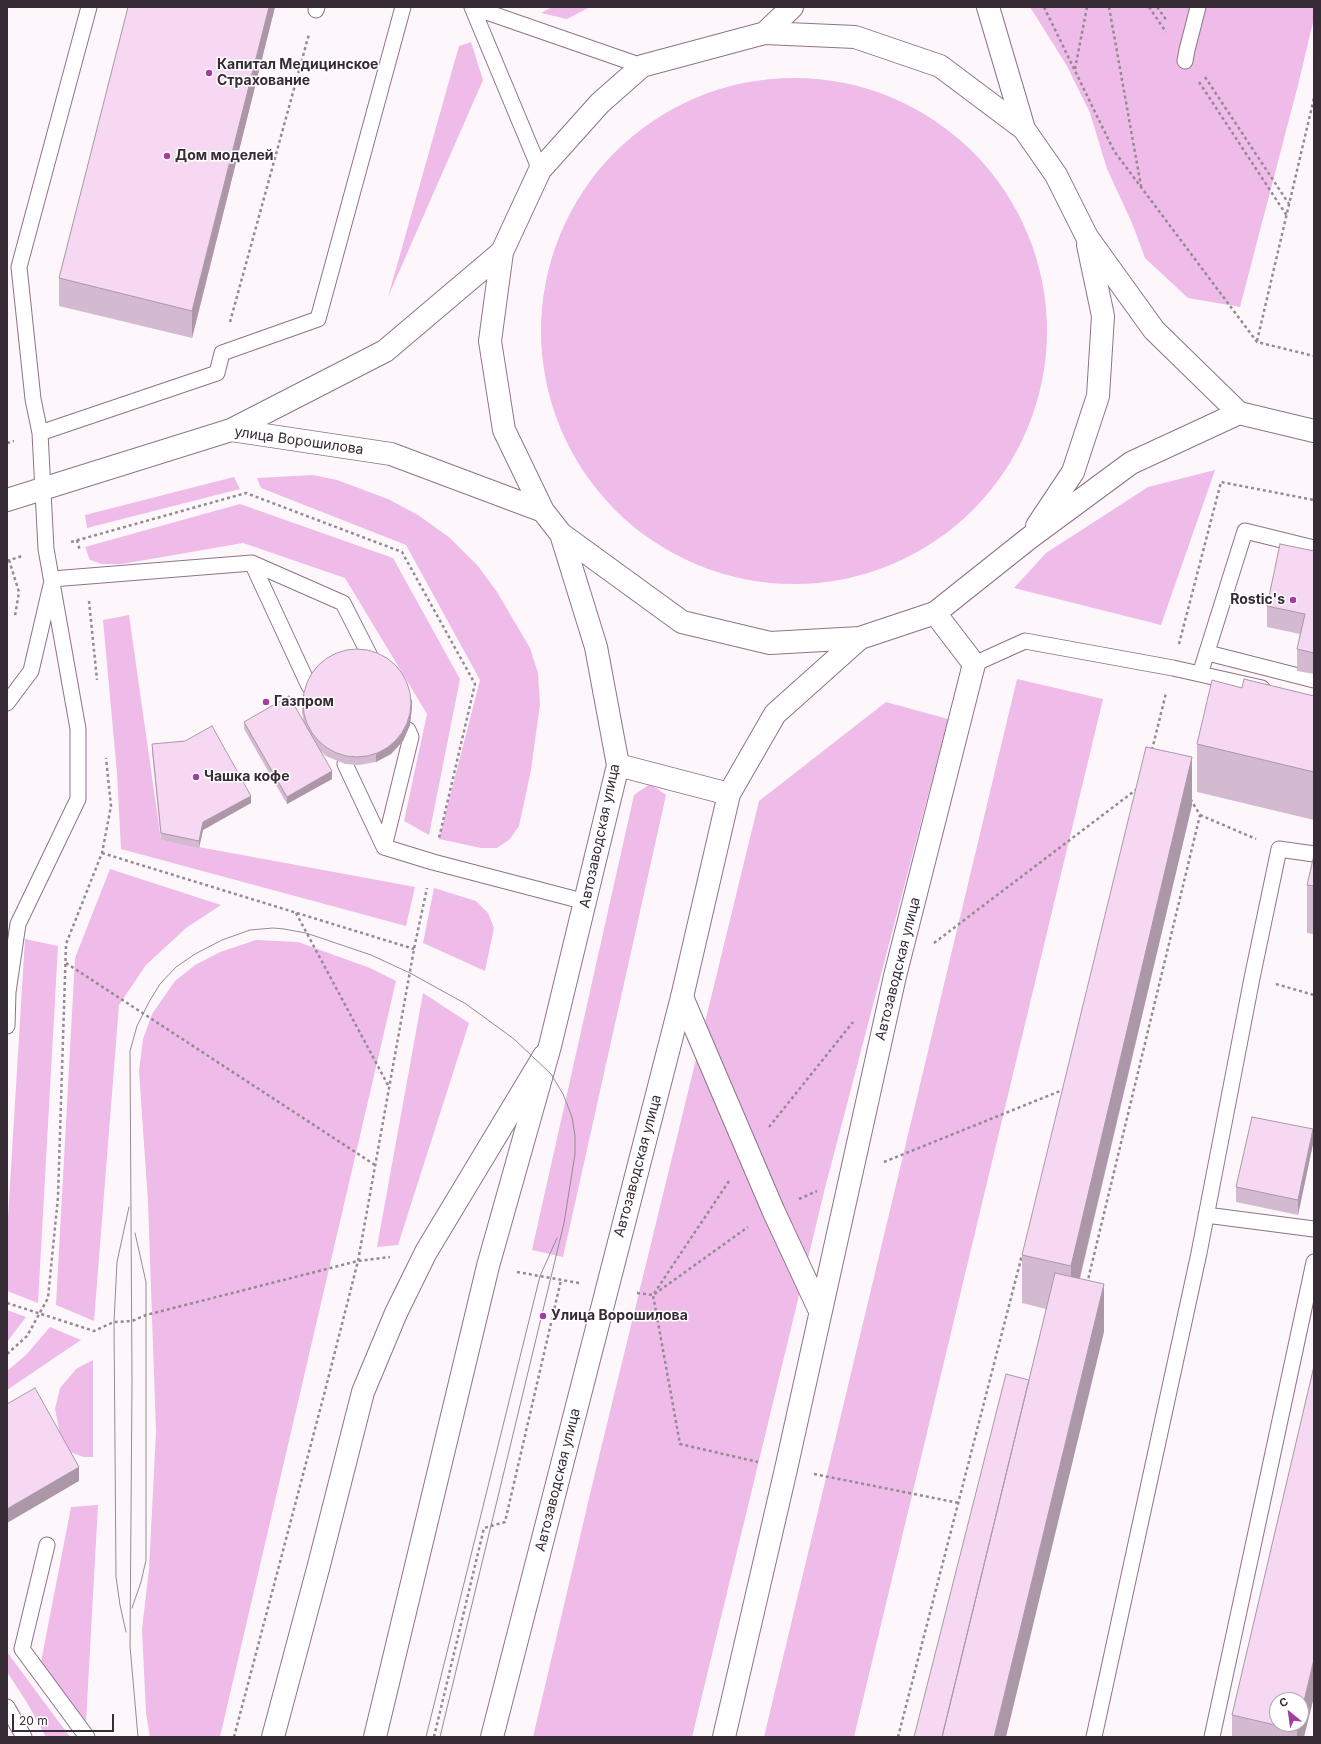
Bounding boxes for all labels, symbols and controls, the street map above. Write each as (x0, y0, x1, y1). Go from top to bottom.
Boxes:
place label: Капитал Медицинское Страхование (217, 57, 378, 90)
marker: Капитал Медицинское Страхование (204, 68, 214, 78)
place label: Дом моделей (175, 148, 274, 164)
marker: Дом моделей (162, 151, 172, 161)
street label: улица Ворошилова (233, 424, 365, 458)
place label: Rostic's (1230, 592, 1285, 608)
marker: Rostic's (1288, 595, 1298, 605)
place label: Газпром (274, 694, 334, 710)
marker: Газпром (261, 697, 271, 707)
street label: Автозаводская улица (576, 762, 624, 910)
place label: Чашка кофе (204, 769, 289, 785)
marker: Чашка кофе (191, 772, 201, 782)
street label: Автозаводская улица (872, 896, 924, 1042)
street label: Автозаводская улица (611, 1093, 665, 1239)
place label: Улица Ворошилова (551, 1308, 688, 1324)
marker: Улица Ворошилова (538, 1311, 548, 1321)
street label: Автозаводская улица (532, 1407, 584, 1553)
north arrow (1269, 1692, 1309, 1732)
text: С (1277, 1694, 1291, 1710)
scale bar (14, 1706, 116, 1732)
text: 20 m (19, 1713, 48, 1728)

